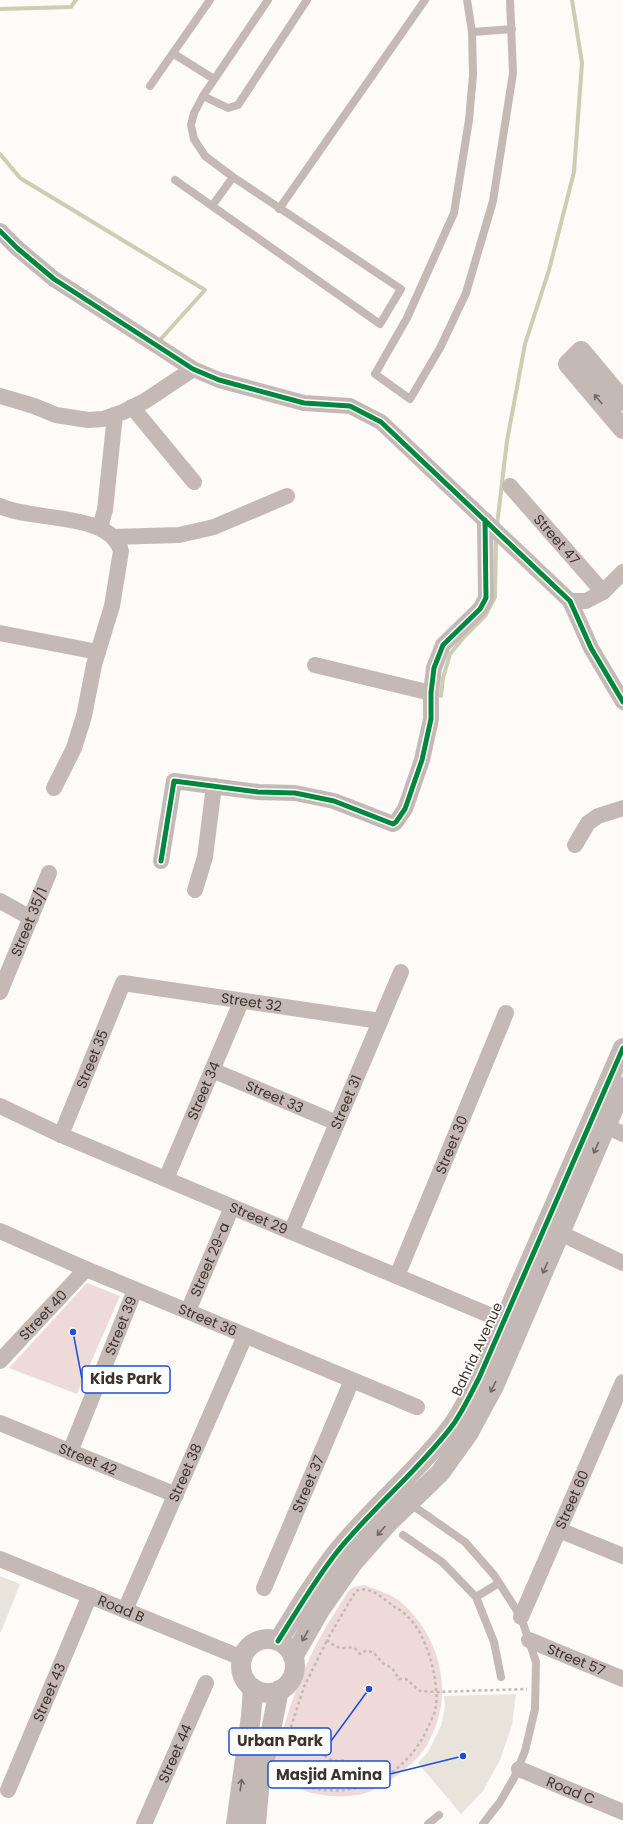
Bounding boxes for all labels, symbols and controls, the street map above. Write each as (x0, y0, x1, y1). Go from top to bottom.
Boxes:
one-way arrow (593, 394, 602, 405)
street label: Street 47 (529, 510, 585, 569)
street label: Street 35/1 (6, 884, 52, 959)
street label: Street 32 (220, 988, 283, 1016)
street label: Street 35 (71, 1027, 113, 1091)
street label: Street 34 (182, 1058, 225, 1123)
street label: Street 31 (326, 1072, 366, 1133)
street label: Street 33 (242, 1075, 307, 1118)
street label: Street 30 (430, 1112, 472, 1177)
one-way arrow (592, 1142, 599, 1154)
street label: Street 29 (226, 1197, 291, 1239)
street label: Street 29-a (185, 1219, 234, 1300)
one-way arrow (541, 1262, 548, 1274)
street label: Street 40 (14, 1285, 72, 1345)
street label: Street 39 (100, 1293, 141, 1358)
street label: Street 36 (175, 1299, 240, 1341)
street label: Bahria Avenue (446, 1299, 508, 1399)
callout: Kids Park (82, 1366, 170, 1393)
text: Kids Park (90, 1368, 163, 1389)
one-way arrow (489, 1381, 497, 1393)
street label: Street 42 (56, 1438, 120, 1480)
street label: Street 38 (164, 1440, 207, 1505)
street label: Street 37 (287, 1452, 329, 1516)
street label: Street 60 (550, 1467, 594, 1532)
one-way arrow (377, 1525, 386, 1536)
street label: Road B (95, 1590, 148, 1627)
one-way arrow (301, 1630, 309, 1642)
street label: Street 57 (544, 1639, 609, 1681)
street label: Street 43 (28, 1660, 70, 1725)
street label: Street 44 (153, 1721, 197, 1786)
callout: Urban Park (229, 1728, 331, 1755)
text: Urban Park (237, 1730, 324, 1751)
callout: Masjid Amina (268, 1761, 390, 1788)
text: Masjid Amina (276, 1764, 382, 1785)
street label: Road C (543, 1771, 598, 1809)
one-way arrow (237, 1779, 245, 1792)

